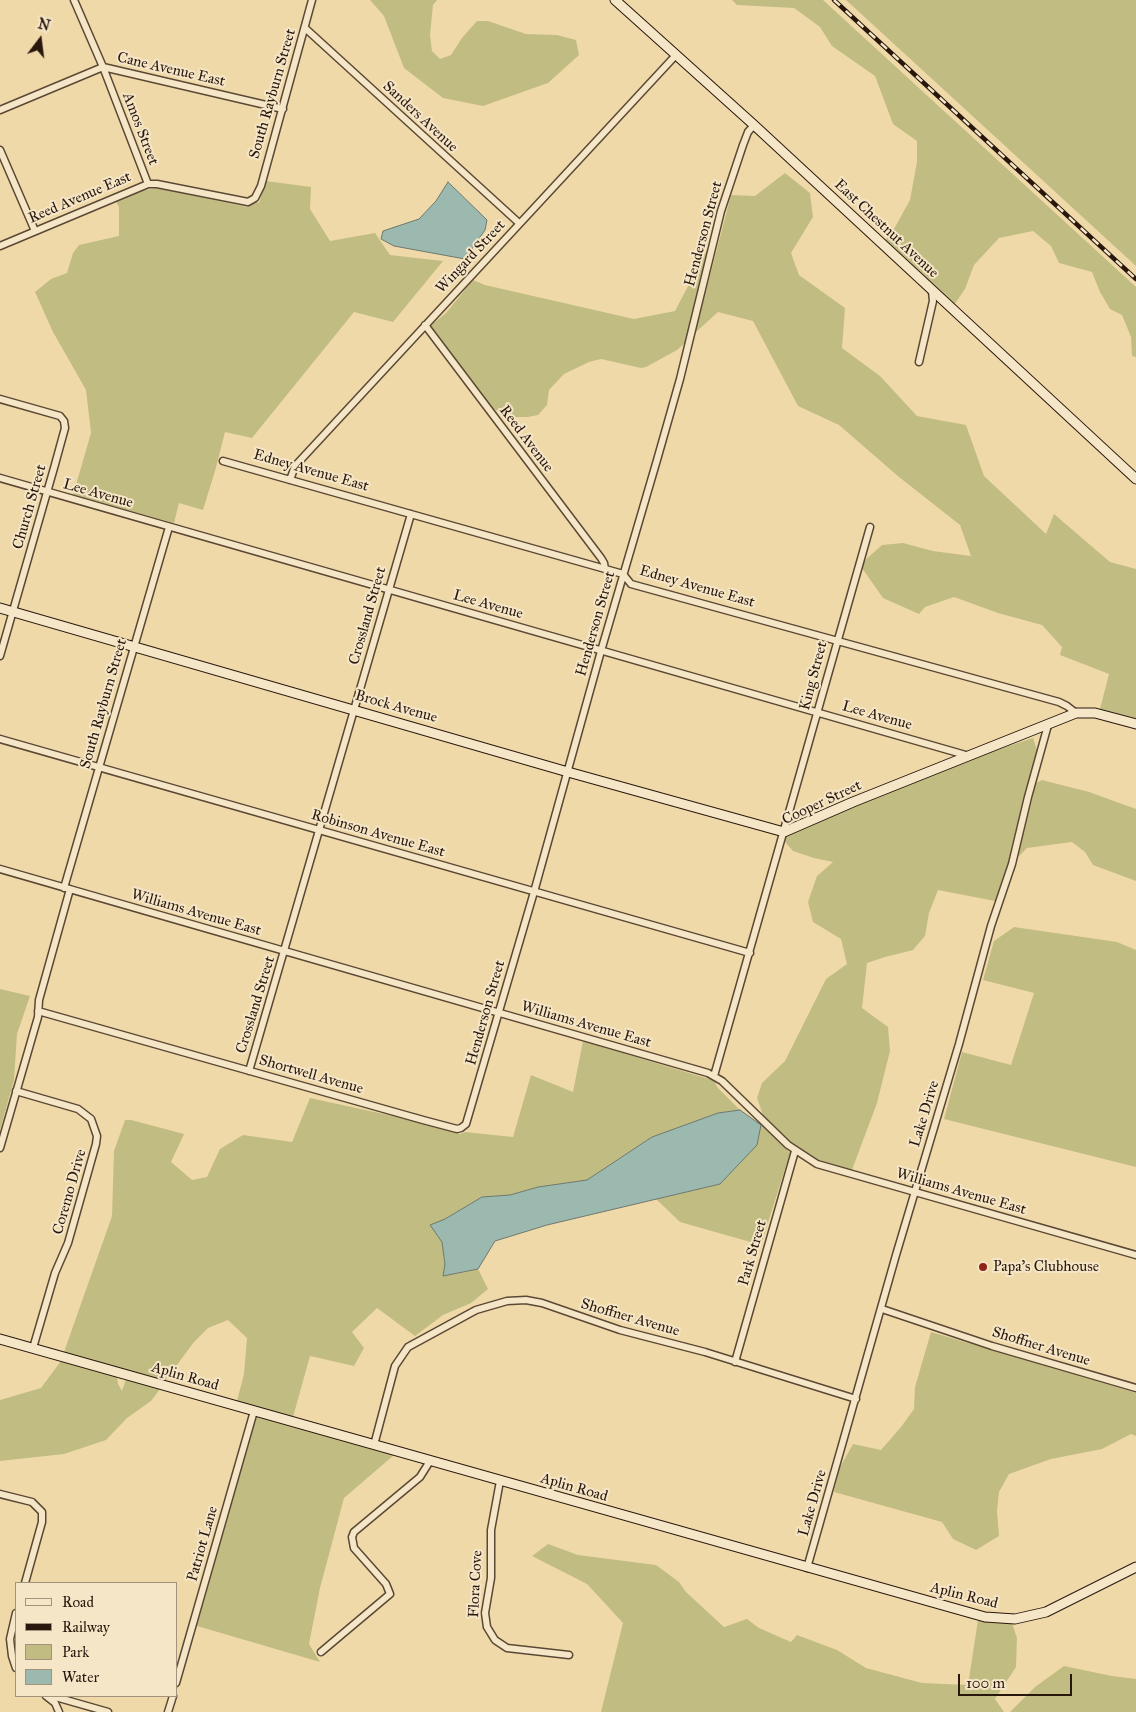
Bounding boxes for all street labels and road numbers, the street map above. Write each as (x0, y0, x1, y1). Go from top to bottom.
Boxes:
street label: South Rayburn Street (246, 27, 300, 161)
street label: Cane Avenue East (115, 49, 227, 91)
street label: Sanders Avenue (379, 78, 461, 156)
street label: Amos Street (118, 90, 162, 168)
street label: Reed Avenue East (26, 168, 134, 228)
street label: East Chestnut Avenue (830, 176, 942, 282)
street label: Henderson Street (681, 179, 727, 289)
street label: Wingard Street (433, 217, 509, 297)
street label: Reed Avenue (495, 402, 557, 476)
street label: Edney Avenue East (251, 446, 371, 496)
street label: Church Street (9, 463, 51, 551)
street label: Lee Avenue (61, 475, 135, 513)
street label: Edney Avenue East (637, 562, 757, 612)
street label: Crossland Street (345, 565, 391, 667)
street label: Henderson Street (572, 569, 620, 679)
street label: Lee Avenue (451, 586, 525, 624)
street label: South Rayburn Street (77, 637, 131, 771)
street label: King Street (796, 640, 832, 712)
street label: Brock Avenue (353, 687, 439, 727)
street label: Lee Avenue (840, 697, 914, 735)
street label: Cooper Street (779, 777, 865, 829)
street label: Robinson Avenue East (309, 806, 447, 862)
street label: Williams Avenue East (129, 886, 263, 940)
street label: Crossland Street (233, 954, 279, 1056)
street label: Henderson Street (462, 958, 510, 1068)
street label: Williams Avenue East (519, 998, 653, 1052)
street label: Shortwell Avenue (257, 1051, 365, 1099)
street label: Lake Drive (906, 1079, 944, 1149)
street label: Coremo Drive (49, 1147, 91, 1237)
street label: Williams Avenue East (894, 1165, 1028, 1219)
street label: Park Street (735, 1218, 771, 1288)
street label: Shoffner Avenue (579, 1295, 681, 1341)
street label: Shoffner Avenue (990, 1324, 1092, 1370)
street label: Aplin Road (149, 1359, 221, 1395)
street label: Lake Drive (795, 1468, 831, 1538)
street label: Aplin Road (538, 1470, 610, 1506)
street label: Patriot Lane (184, 1504, 222, 1584)
street label: Flora Cove (465, 1550, 487, 1618)
street label: Aplin Road (928, 1579, 1000, 1613)

